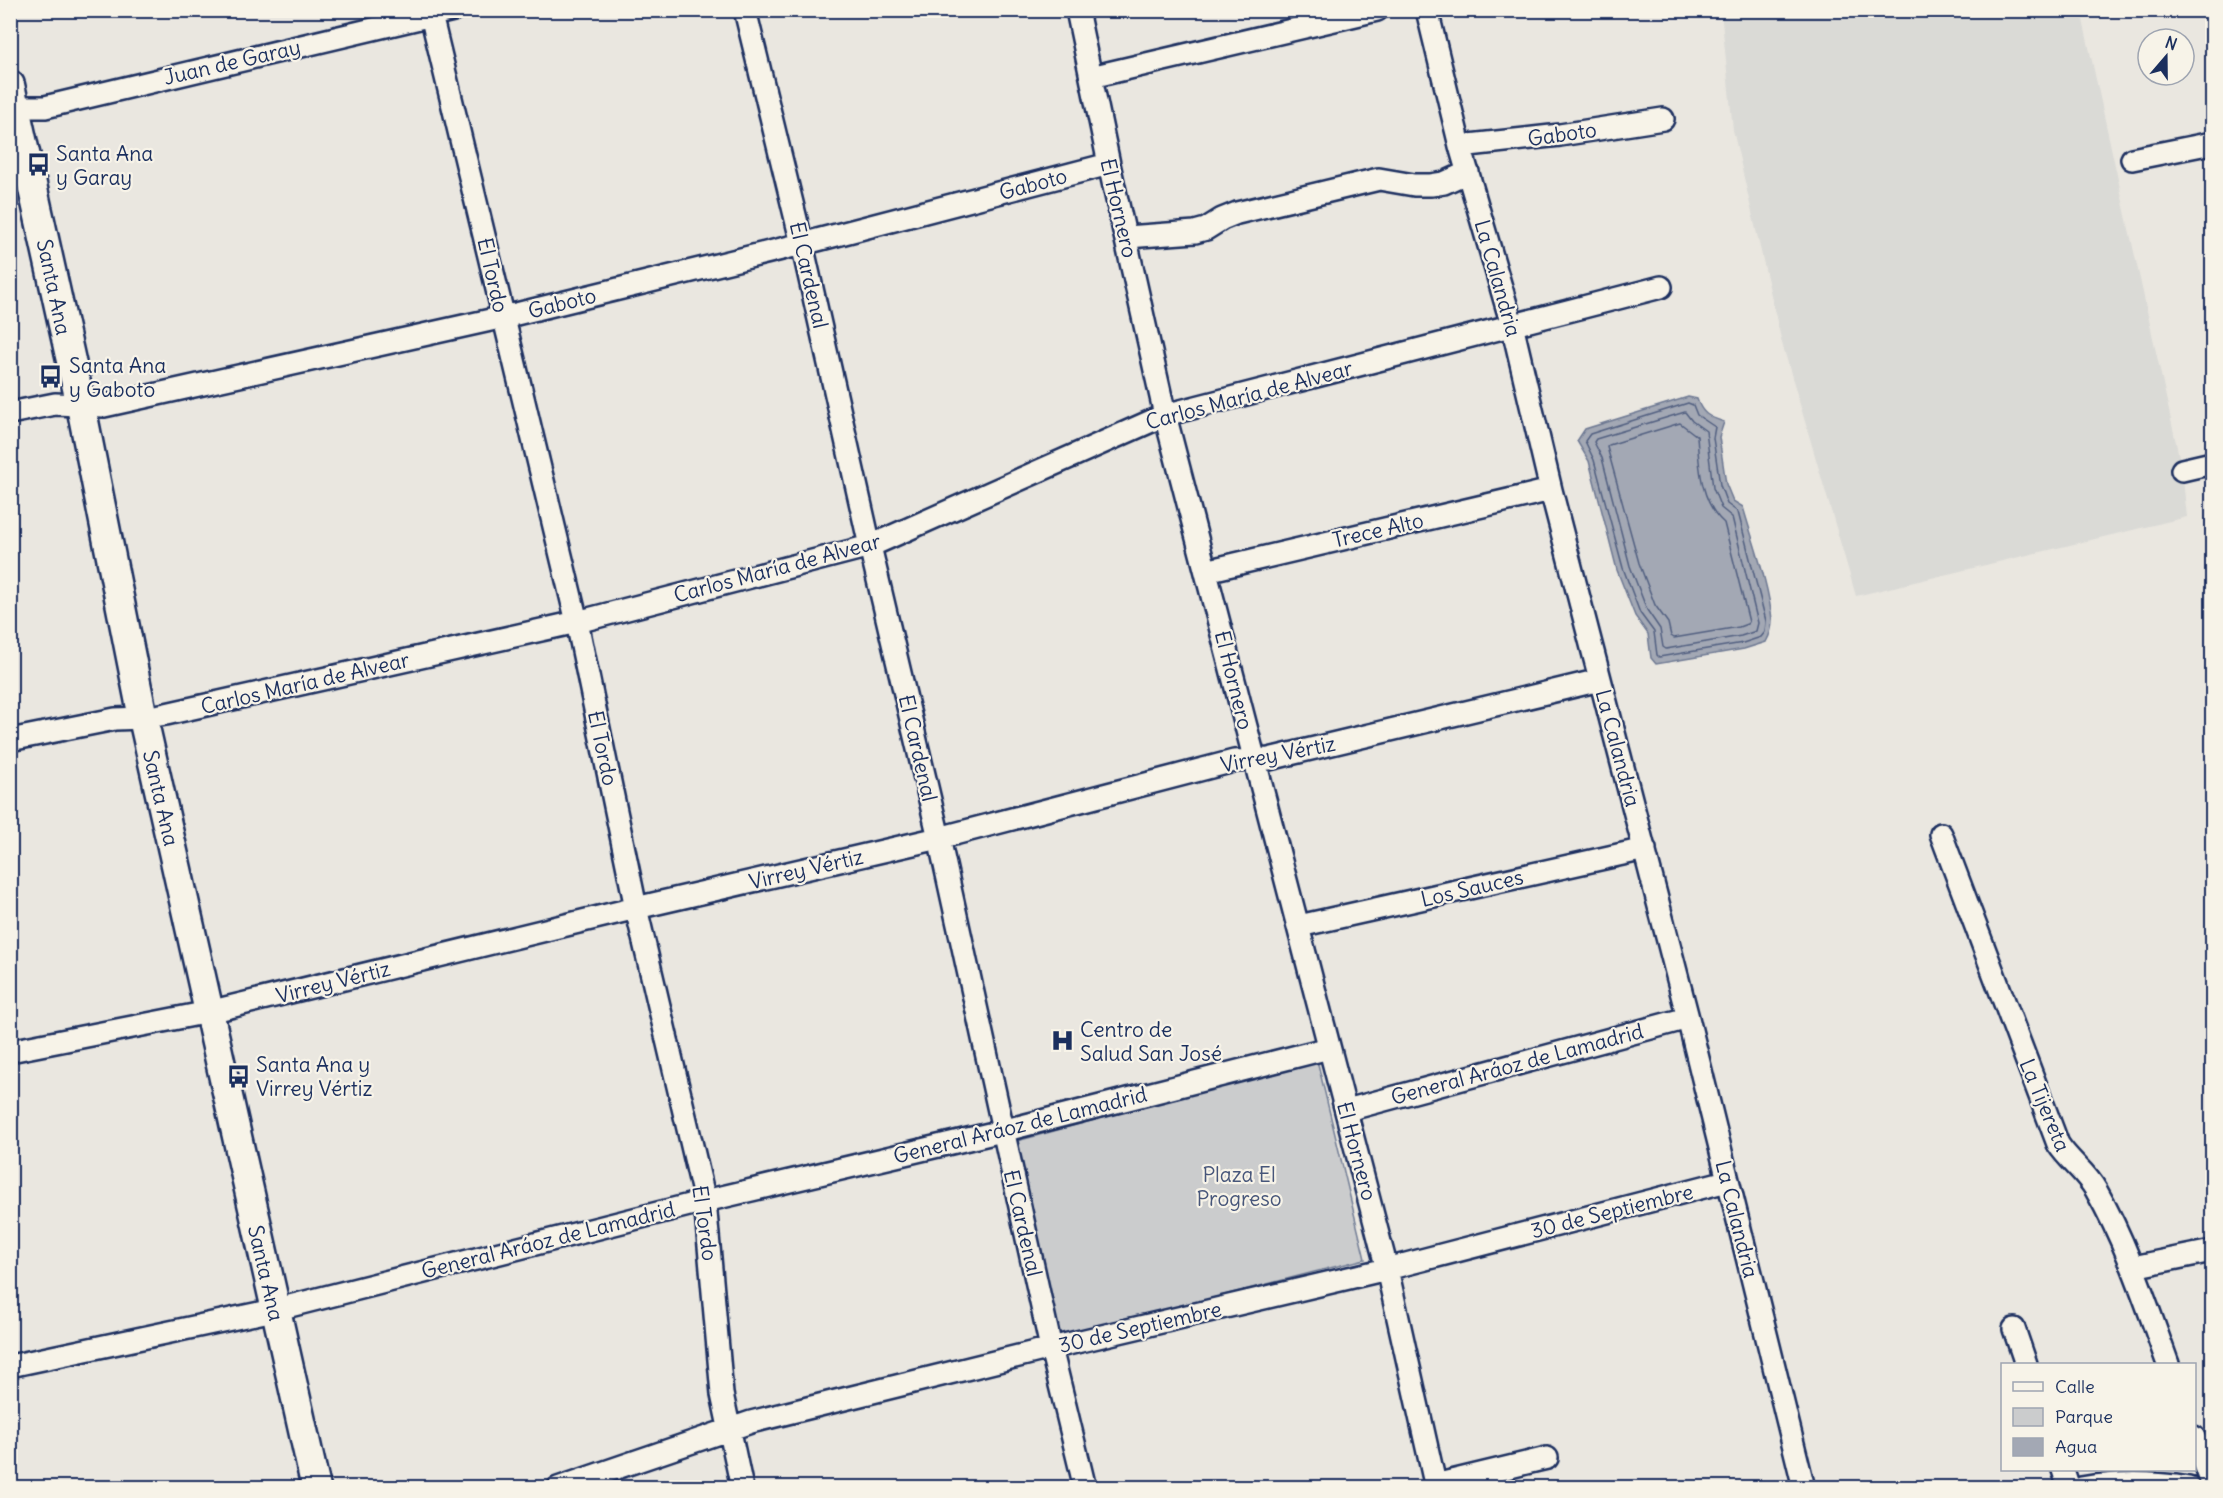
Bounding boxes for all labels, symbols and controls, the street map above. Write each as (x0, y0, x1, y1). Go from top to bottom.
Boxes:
north arrow (2136, 27, 2196, 87)
text: N (2163, 32, 2180, 54)
street label: Juan de Garay (161, 33, 303, 91)
street label: Gaboto (1526, 116, 1598, 152)
place label: Santa Ana y Garay (56, 140, 153, 191)
bus stop icon: Santa Ana y Garay (25, 152, 51, 178)
street label: El Hornero (1094, 156, 1144, 260)
street label: Gaboto (996, 162, 1070, 206)
street label: La Calandria (1468, 216, 1528, 340)
street label: El Cardenal (784, 219, 834, 331)
street label: El Tordo (471, 235, 515, 315)
street label: Santa Ana (31, 237, 77, 337)
street label: Gaboto (525, 282, 599, 324)
place label: Santa Ana y Gaboto (69, 352, 166, 403)
street label: Carlos María de Alvear (1143, 354, 1356, 436)
bus stop icon: Santa Ana y Gaboto (38, 364, 64, 390)
street label: Trece Alto (1330, 506, 1426, 554)
street label: Carlos María de Alvear (671, 527, 884, 609)
street label: El Hornero (1209, 628, 1259, 732)
street label: Carlos María de Alvear (198, 646, 412, 720)
street label: La Calandria (1589, 686, 1647, 810)
street label: El Cardenal (893, 692, 943, 804)
street label: El Tordo (582, 708, 624, 788)
street label: Virrey Vértiz (1218, 730, 1338, 778)
street label: Santa Ana (137, 748, 185, 848)
street label: Virrey Vértiz (746, 843, 866, 895)
street label: Los Sauces (1418, 863, 1526, 913)
street label: Virrey Vértiz (273, 955, 393, 1009)
place label: Centro de Salud San José (1080, 1016, 1222, 1067)
street label: General Aráoz de Lamadrid (1388, 1017, 1646, 1111)
hospital icon: Centro de Salud San José (1049, 1028, 1075, 1054)
place label: Santa Ana y Virrey Vértiz (256, 1051, 373, 1102)
street label: La Tijereta (2013, 1054, 2077, 1156)
bus stop icon: Santa Ana y Virrey Vértiz (225, 1063, 251, 1089)
street label: General Aráoz de Lamadrid (890, 1080, 1150, 1170)
street label: El Hornero (1331, 1099, 1383, 1203)
street label: La Calandria (1709, 1157, 1765, 1281)
park label: Plaza El Progreso (1196, 1161, 1282, 1212)
street label: El Cardenal (998, 1167, 1048, 1279)
street label: 30 de Septiembre (1528, 1178, 1696, 1244)
street label: El Tordo (686, 1184, 724, 1262)
street label: General Aráoz de Lamadrid (418, 1195, 678, 1285)
street label: Santa Ana (242, 1223, 290, 1323)
street label: 30 de Septiembre (1056, 1295, 1224, 1359)
legend (2001, 1363, 2196, 1471)
text: Calle (2055, 1375, 2095, 1398)
text: Parque (2055, 1405, 2113, 1428)
text: Agua (2055, 1435, 2097, 1458)

